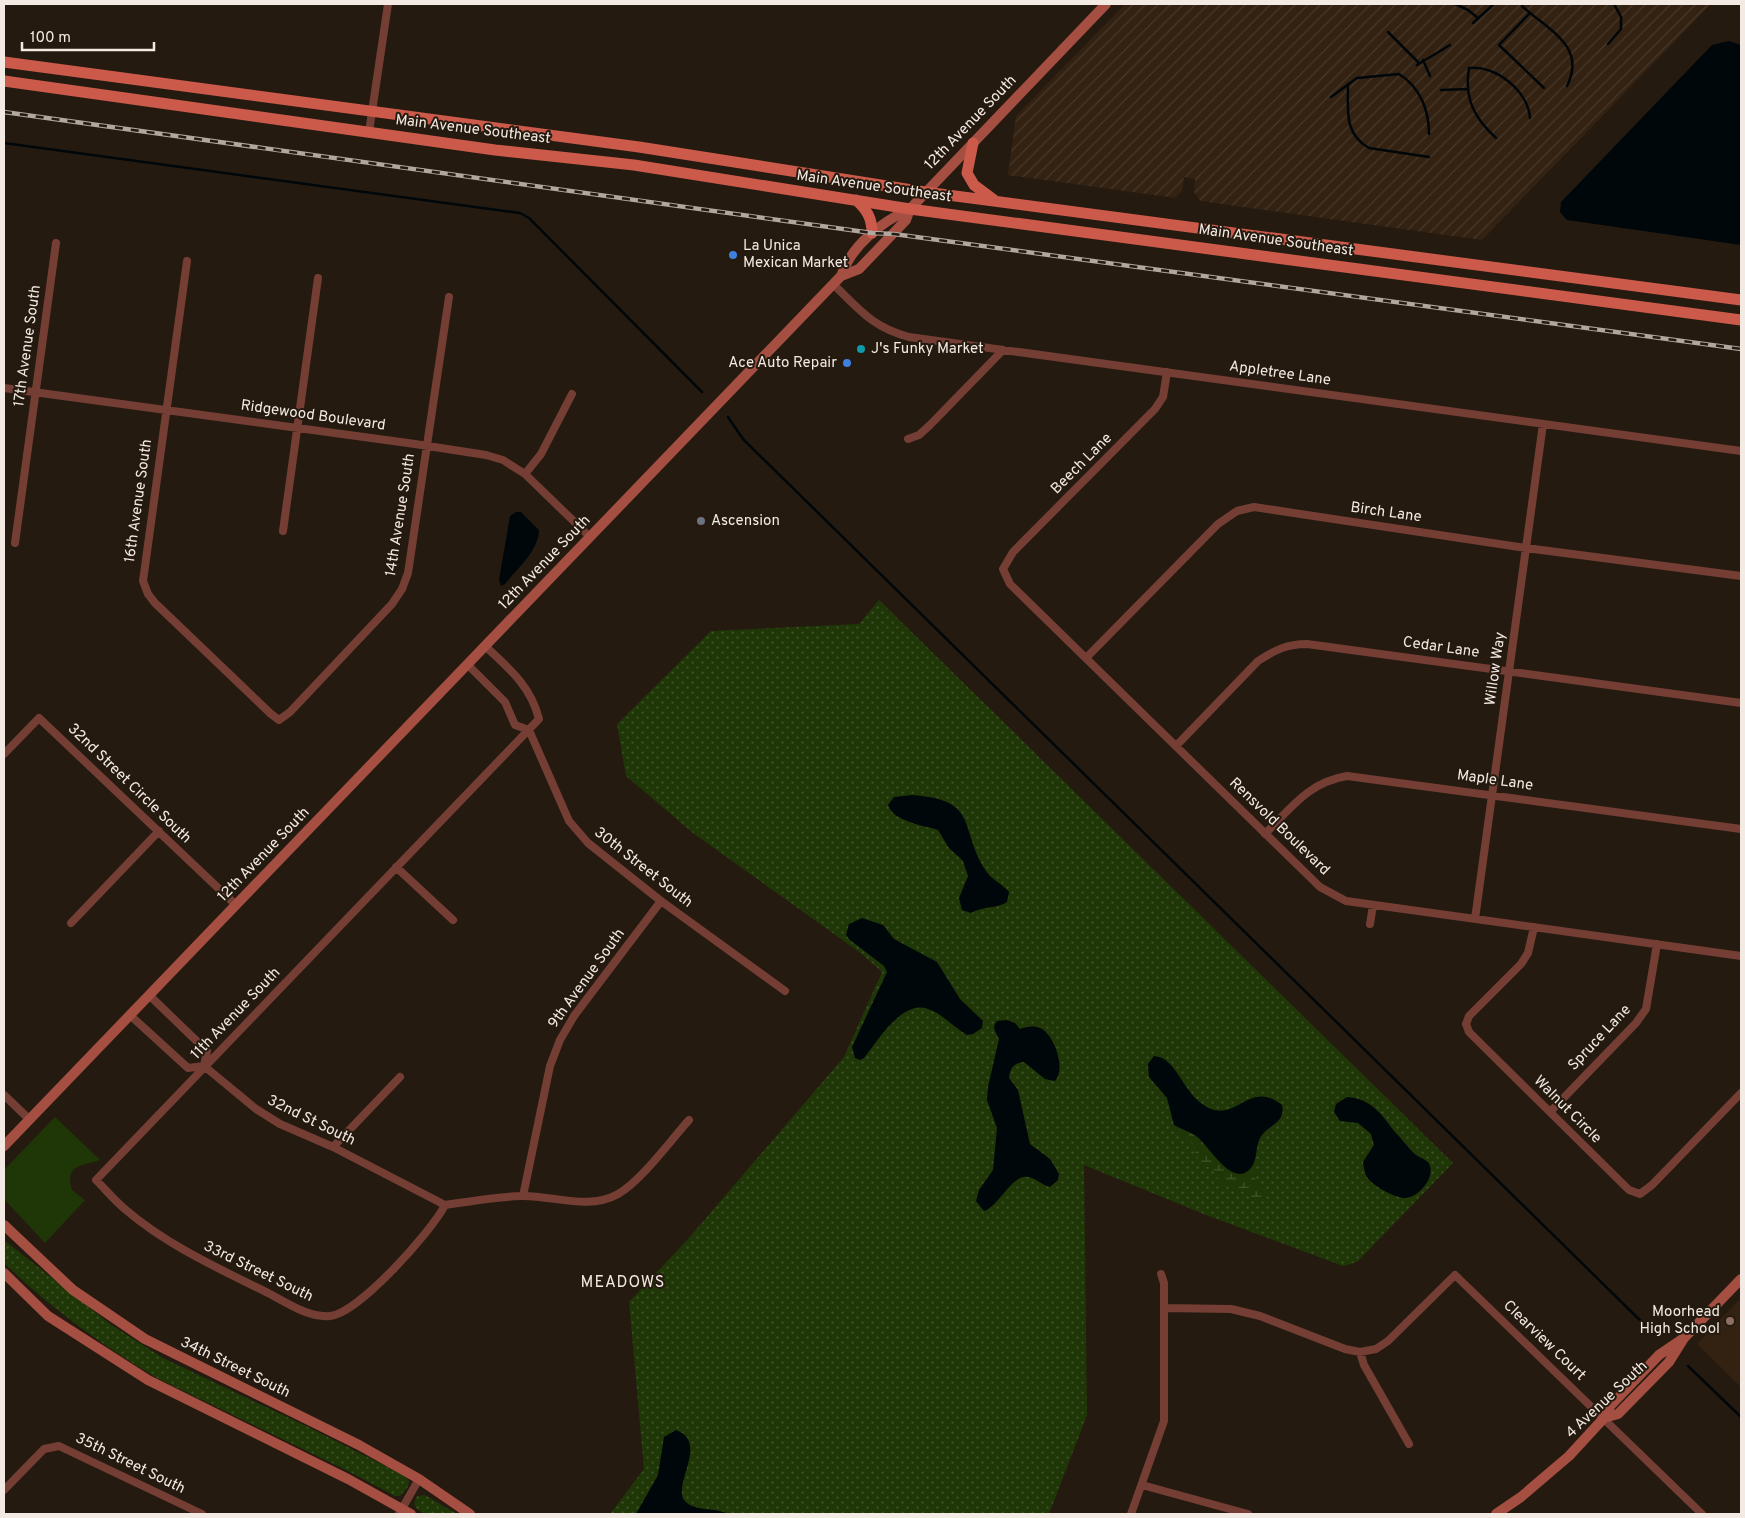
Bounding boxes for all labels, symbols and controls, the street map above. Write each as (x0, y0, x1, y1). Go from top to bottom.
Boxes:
scale bar (22, 20, 155, 52)
text: 100 m (30, 29, 71, 48)
street label: 12th Avenue South (921, 72, 1021, 174)
street label: Main Avenue Southeast (394, 111, 552, 149)
street label: Main Avenue Southeast (795, 167, 953, 207)
street label: Main Avenue Southeast (1197, 221, 1355, 261)
place label: La Unica Mexican Market (743, 237, 848, 273)
marker: La Unica Mexican Market (727, 249, 739, 261)
street label: 17th Avenue South (10, 284, 46, 408)
place label: J's Funky Market (871, 340, 984, 359)
marker: J's Funky Market (855, 343, 867, 355)
place label: Ace Auto Repair (728, 354, 837, 373)
marker: Ace Auto Repair (841, 357, 853, 369)
street label: Appletree Lane (1228, 357, 1332, 391)
street label: Ridgewood Boulevard (239, 396, 387, 436)
street label: Beech Lane (1047, 429, 1117, 499)
street label: 16th Avenue South (121, 438, 157, 564)
street label: 14th Avenue South (382, 452, 420, 578)
street label: Birch Lane (1349, 499, 1423, 527)
street label: 12th Avenue South (495, 512, 595, 614)
place label: Ascension (711, 512, 780, 531)
marker: Ascension (695, 515, 707, 527)
street label: Willow Way (1481, 631, 1511, 707)
street label: Cedar Lane (1401, 633, 1481, 663)
street label: 32nd Street Circle South (63, 720, 195, 848)
street label: Maple Lane (1456, 766, 1534, 796)
street label: Rensvold Boulevard (1225, 774, 1333, 880)
street label: 12th Avenue South (214, 804, 314, 906)
street label: 30th Street South (590, 824, 696, 912)
street label: 9th Avenue South (544, 925, 630, 1033)
street label: 11th Avenue South (187, 964, 285, 1064)
street label: Spruce Lane (1564, 1001, 1636, 1075)
street label: Walnut Circle (1529, 1072, 1605, 1148)
street label: 32nd St South (264, 1091, 358, 1151)
street label: 33rd Street South (200, 1237, 316, 1307)
district label: MEADOWS (581, 1273, 665, 1293)
street label: Clearview Court (1499, 1297, 1589, 1385)
place label: Moorhead High School (1639, 1303, 1720, 1339)
marker: Moorhead High School (1724, 1315, 1736, 1327)
street label: 34th Street South (177, 1333, 293, 1403)
street label: 4 Avenue South (1562, 1357, 1652, 1443)
street label: 35th Street South (72, 1429, 188, 1499)

